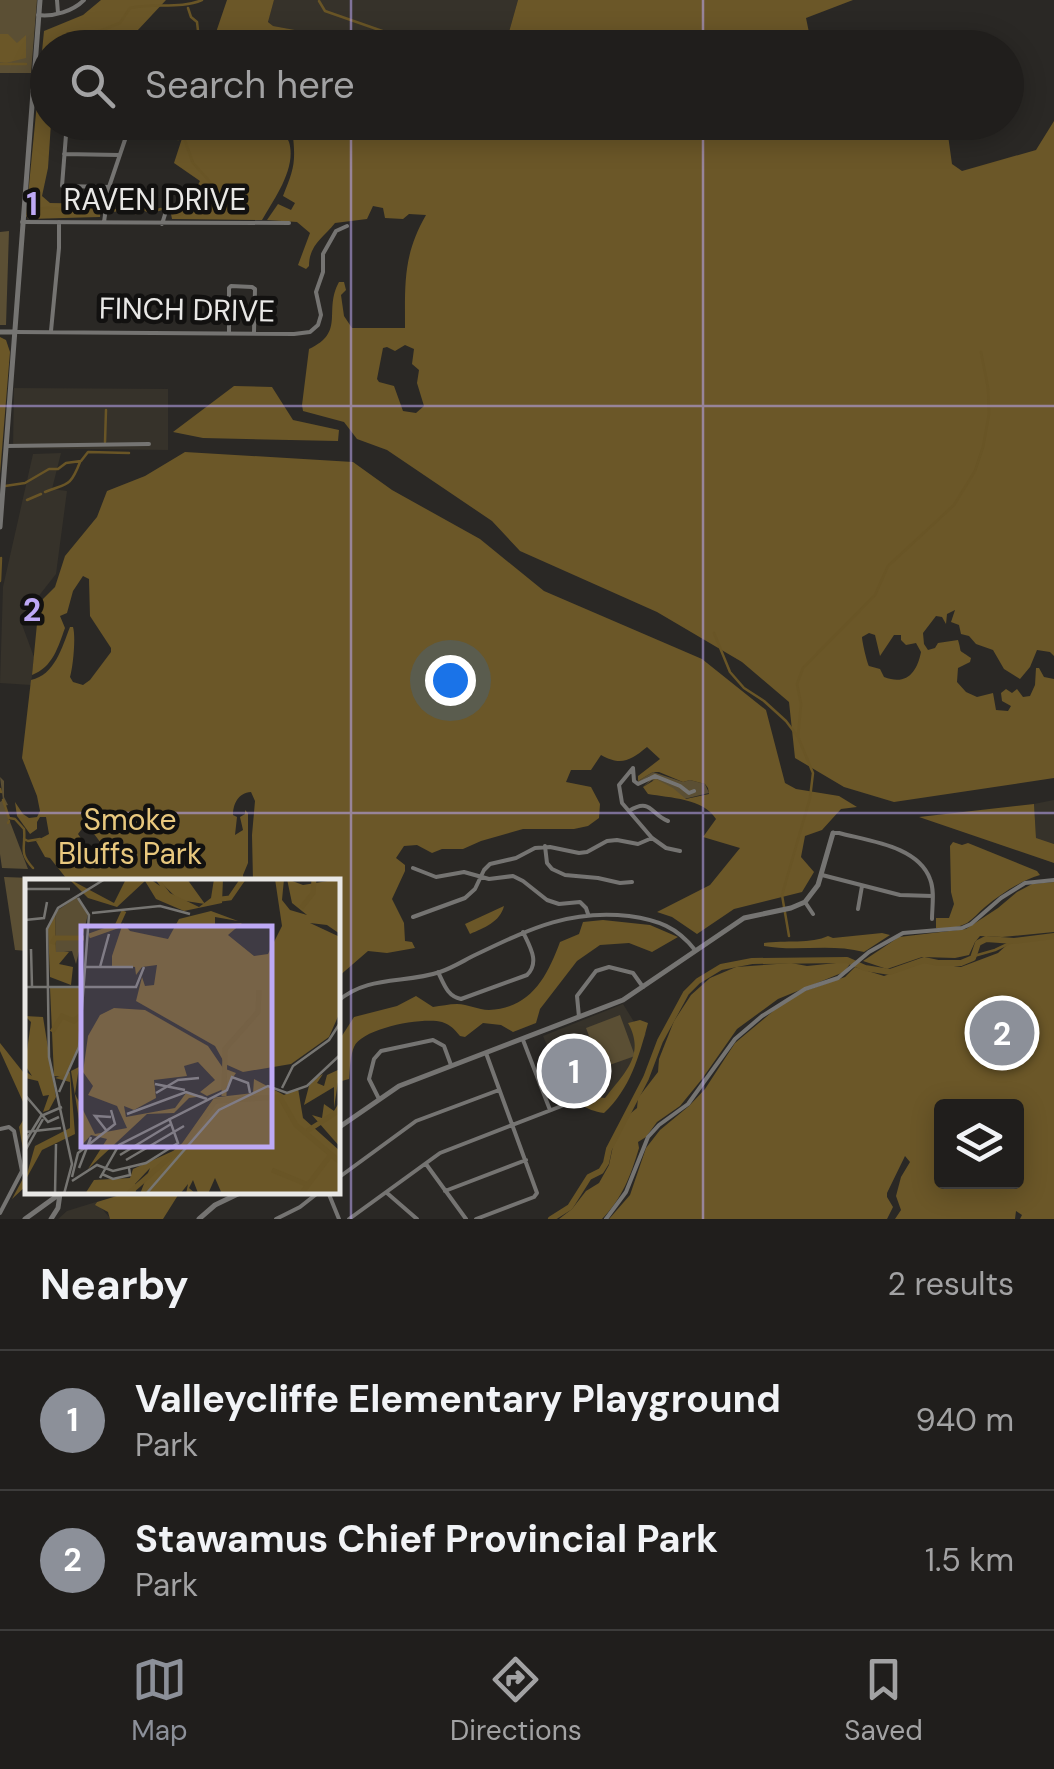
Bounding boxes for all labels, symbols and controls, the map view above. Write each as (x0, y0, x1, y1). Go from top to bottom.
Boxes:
search box (30, 30, 1024, 140)
icon: search (65, 58, 120, 113)
text: Search here (145, 60, 355, 110)
street label: RAVEN DRIVE (63, 180, 247, 219)
text: 1 (26, 183, 38, 225)
street label: FINCH DRIVE (99, 288, 275, 331)
text: 2 (23, 589, 41, 631)
your location (425, 655, 476, 706)
park label: Smoke Bluffs Park (58, 800, 202, 873)
inset map (25, 879, 340, 1194)
pin: 2 (970, 996, 1034, 1070)
pin: 1 (542, 1034, 606, 1108)
map controls (934, 1099, 1024, 1189)
button: layers (934, 1099, 1024, 1189)
text: Nearby (40, 1257, 189, 1312)
text: 2 results (888, 1263, 1014, 1305)
text: Valleycliffe Elementary Playground (135, 1374, 781, 1424)
text: 1 (67, 1399, 78, 1441)
text: 940 m (916, 1399, 1014, 1441)
text: Park (135, 1424, 198, 1466)
text: Stawamus Chief Provincial Park (135, 1514, 718, 1564)
text: 2 (63, 1539, 82, 1581)
text: 1.5 km (925, 1539, 1014, 1581)
text: Park (135, 1564, 198, 1606)
tab: Map (131, 1652, 188, 1749)
tab: Directions (450, 1652, 582, 1749)
tab: Saved (844, 1652, 923, 1749)

